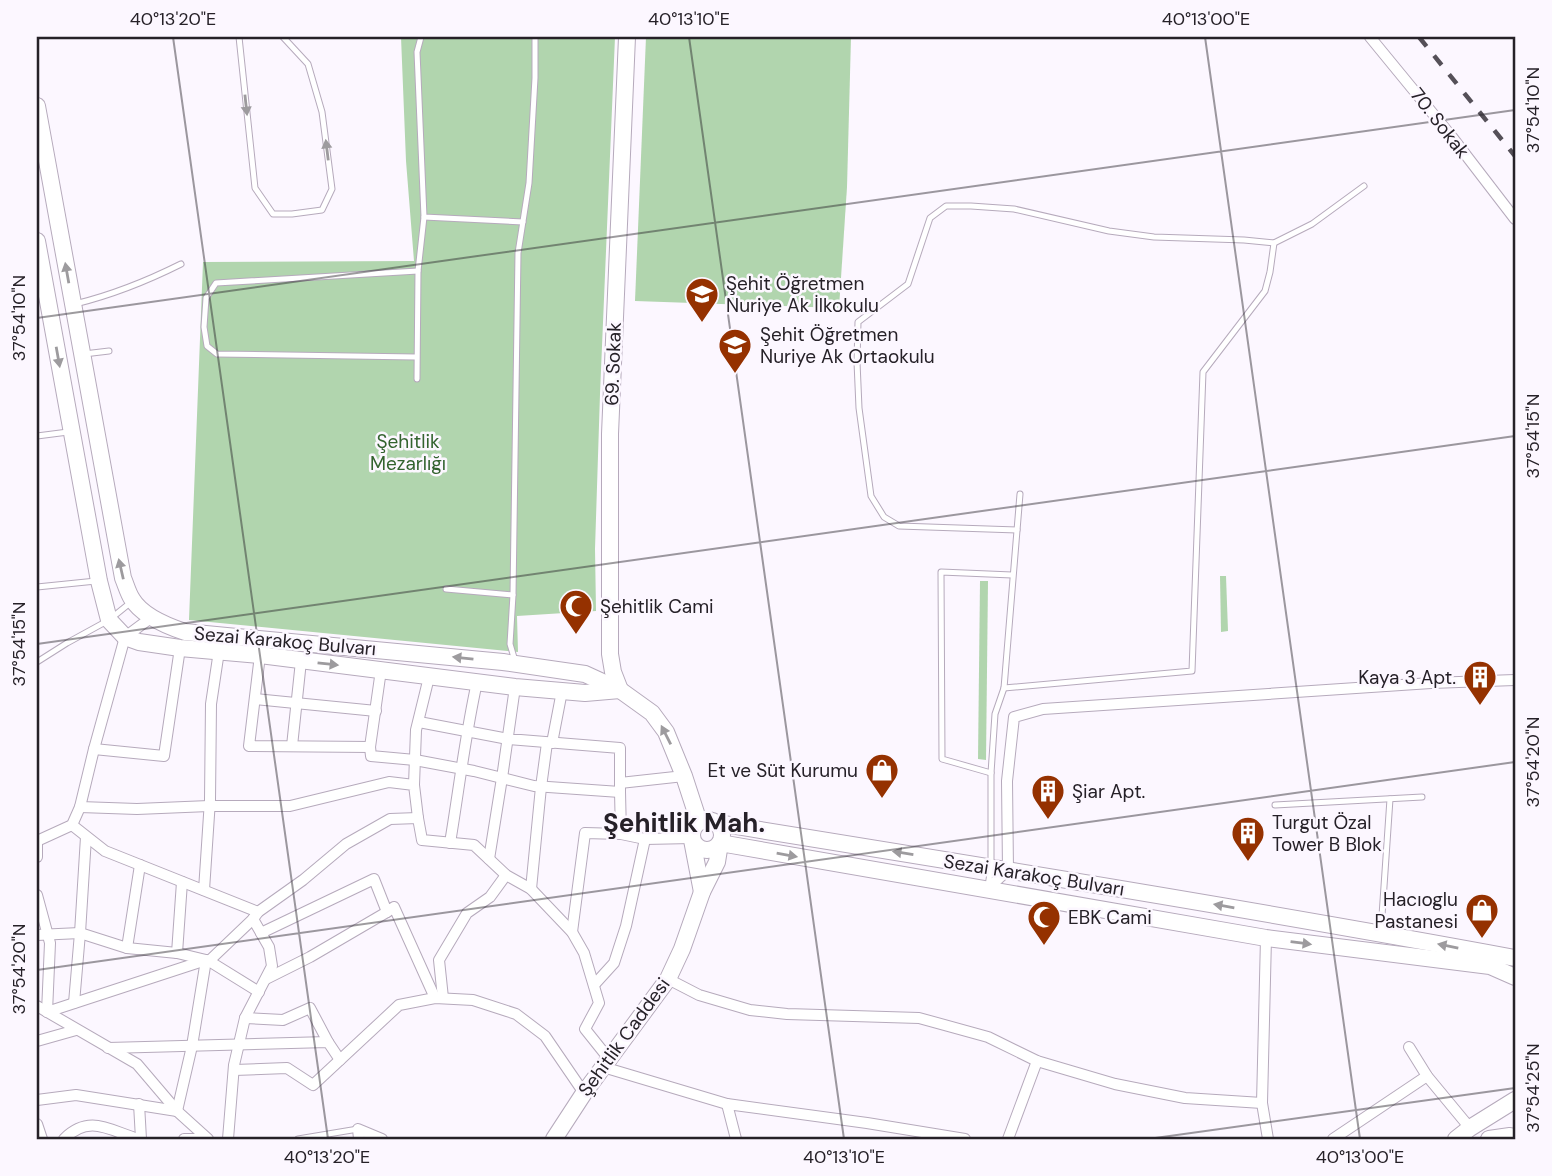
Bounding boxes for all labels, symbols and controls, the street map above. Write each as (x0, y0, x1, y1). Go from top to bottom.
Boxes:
text: 40°13'20"E (130, 7, 216, 31)
text: 40°13'10"E (648, 7, 730, 31)
text: 40°13'00"E (1162, 7, 1250, 31)
text: 37°54'10"N (1521, 67, 1545, 153)
street label: 70. Sokak (1405, 83, 1476, 164)
one-way arrow (241, 94, 252, 116)
one-way arrow (321, 138, 332, 160)
one-way arrow (61, 262, 72, 284)
place label: Şehit Öğretmen Nuriye Ak İlkokulu (726, 271, 879, 318)
text: 37°54'10"N (7, 275, 31, 361)
school or university icon: Şehit Öğretmen Nuriye Ak İlkokulu (683, 275, 721, 324)
street label: 69. Sokak (599, 321, 627, 406)
place label: Şehit Öğretmen Nuriye Ak Ortaokulu (760, 322, 935, 369)
school or university icon: Şehit Öğretmen Nuriye Ak Ortaokulu (716, 326, 754, 375)
one-way arrow (53, 346, 64, 368)
text: 37°54'15"N (1521, 394, 1545, 478)
park label: Şehitlik Mezarlığı (370, 429, 446, 476)
one-way arrow (116, 558, 127, 580)
mosque icon: Şehitlik Cami (557, 587, 595, 636)
place label: Şehitlik Cami (600, 594, 714, 619)
text: 37°54'15"N (7, 602, 31, 686)
street label: Sezai Karakoç Bulvarı (193, 621, 377, 661)
one-way arrow (452, 652, 474, 663)
building icon: Kaya 3 Apt. (1461, 658, 1499, 707)
one-way arrow (317, 659, 339, 670)
place label: Kaya 3 Apt. (1358, 665, 1456, 690)
text: 37°54'20"N (1521, 716, 1545, 808)
one-way arrow (660, 725, 672, 745)
shop icon: Et ve Süt Kurumu (863, 751, 901, 800)
place label: Et ve Süt Kurumu (708, 758, 858, 783)
building icon: Şiar Apt. (1029, 772, 1067, 821)
place label: Şiar Apt. (1072, 779, 1145, 804)
district label: Şehitlik Mah. (603, 806, 765, 840)
place label: Turgut Özal Tower B Blok (1272, 810, 1382, 857)
building icon: Turgut Özal Tower B Blok (1229, 814, 1267, 863)
one-way arrow (892, 847, 914, 858)
street label: Sezai Karakoç Bulvarı (942, 848, 1126, 902)
one-way arrow (777, 850, 799, 861)
place label: Hacıoglu Pastanesi (1374, 887, 1458, 934)
shop icon: Hacıoglu Pastanesi (1463, 891, 1501, 940)
mosque icon: EBK Cami (1025, 898, 1063, 947)
one-way arrow (1213, 901, 1235, 912)
place label: EBK Cami (1068, 905, 1152, 930)
text: 37°54'20"N (7, 923, 31, 1015)
one-way arrow (1291, 937, 1313, 948)
one-way arrow (1437, 940, 1459, 951)
street label: Şehitlik Caddesi (572, 973, 676, 1101)
text: 37°54'25"N (1521, 1043, 1545, 1133)
text: 40°13'20"E (284, 1145, 370, 1169)
text: 40°13'10"E (803, 1145, 885, 1169)
text: 40°13'00"E (1316, 1145, 1404, 1169)

